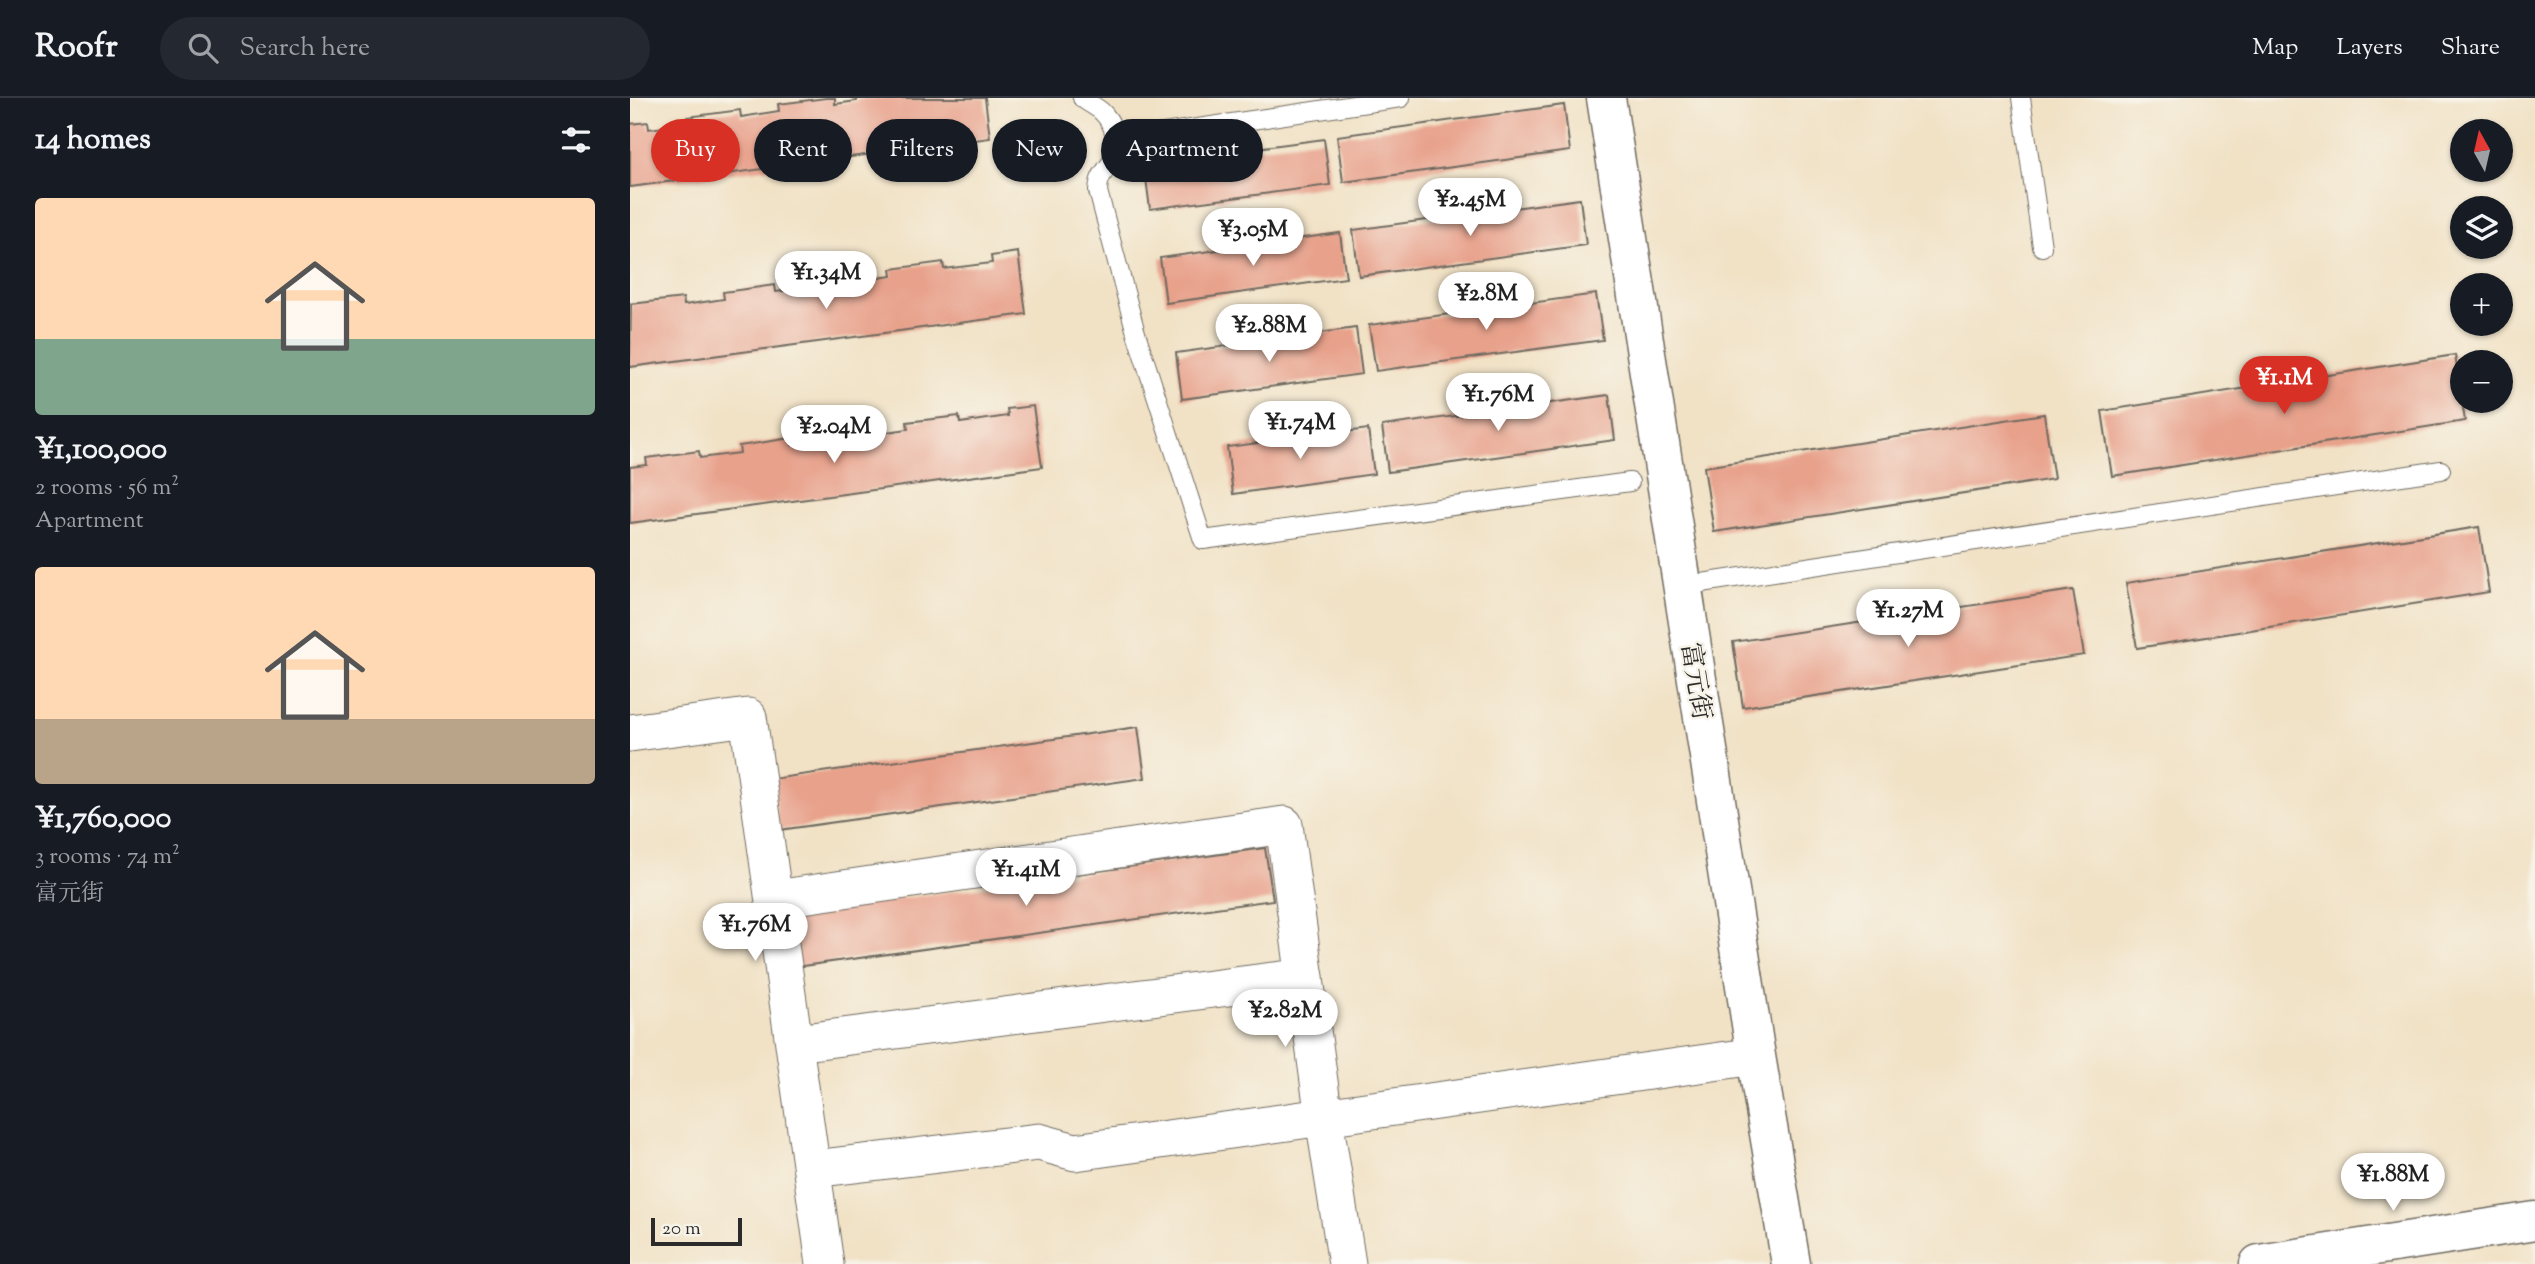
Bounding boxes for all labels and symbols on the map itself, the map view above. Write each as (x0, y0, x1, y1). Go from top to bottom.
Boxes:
north arrow (2450, 119, 2513, 182)
pin: ¥2.45M (1413, 178, 1527, 238)
pin: ¥3.05M (1196, 208, 1310, 268)
pin: ¥1.34M (769, 252, 883, 311)
pin: ¥2.8M (1437, 272, 1535, 332)
pin: ¥2.88M (1212, 304, 1326, 364)
pin: ¥1.1M (2235, 356, 2333, 416)
pin: ¥1.76M (1441, 374, 1555, 433)
pin: ¥1.74M (1243, 402, 1357, 461)
pin: ¥2.04M (777, 406, 891, 465)
pin: ¥1.27M (1851, 589, 1965, 649)
street label: 富元街 (1670, 640, 1719, 723)
pin: ¥1.41M (969, 848, 1083, 908)
pin: ¥1.76M (698, 904, 812, 963)
pin: ¥2.82M (1228, 990, 1342, 1049)
pin: ¥1.88M (2336, 1154, 2450, 1213)
scale bar (651, 1215, 742, 1247)

